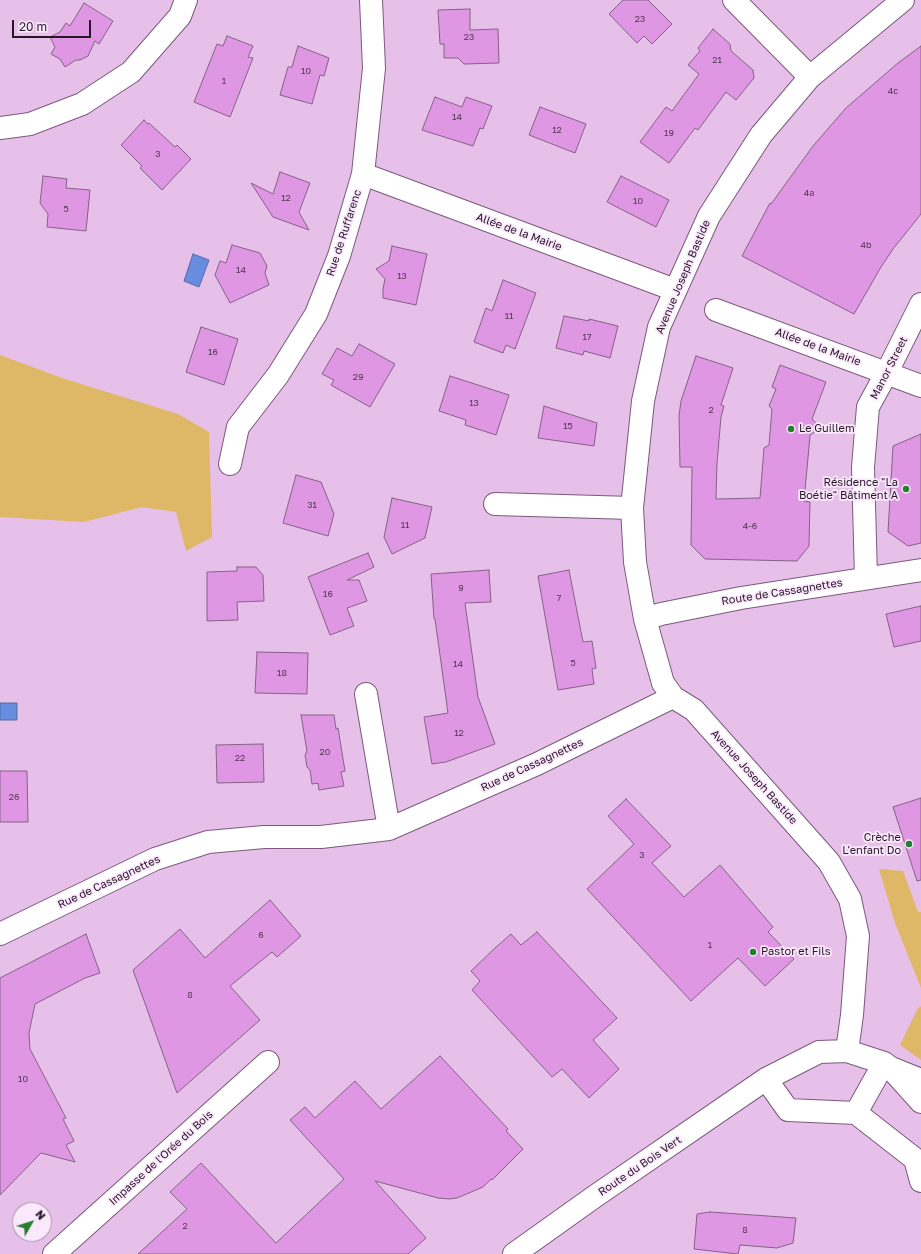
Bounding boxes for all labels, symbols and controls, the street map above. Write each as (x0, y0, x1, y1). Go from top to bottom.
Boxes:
scale bar (14, 12, 93, 38)
house number: 23 (635, 14, 645, 24)
text: 20 m (19, 19, 47, 34)
house number: 23 (464, 32, 474, 42)
house number: 21 (712, 55, 722, 65)
house number: 10 (301, 66, 311, 76)
house number: 1 (222, 76, 226, 86)
house number: 4c (888, 86, 898, 96)
house number: 14 (452, 112, 462, 122)
house number: 12 (552, 125, 562, 135)
house number: 19 (664, 128, 674, 138)
house number: 3 (155, 149, 161, 159)
street label: Rue de Ruffarenc (324, 188, 364, 278)
house number: 4a (804, 188, 814, 198)
house number: 12 (281, 193, 291, 203)
house number: 10 (633, 196, 643, 206)
house number: 5 (63, 204, 69, 214)
street label: Allée de la Mairie (474, 210, 564, 254)
street label: Avenue Joseph Bastide (653, 218, 713, 336)
house number: 4b (860, 240, 872, 250)
house number: 14 (236, 265, 246, 275)
house number: 13 (397, 271, 407, 281)
house number: 11 (505, 311, 513, 321)
street label: Allée de la Mairie (773, 325, 863, 369)
house number: 17 (582, 332, 592, 342)
street label: Manor Street (868, 334, 910, 402)
house number: 16 (208, 347, 218, 357)
house number: 29 (353, 372, 363, 382)
house number: 13 (469, 398, 479, 408)
house number: 2 (708, 405, 714, 415)
house number: 15 (563, 421, 573, 431)
place label: Le Guillem (799, 422, 855, 436)
marker: Le Guillem (786, 424, 796, 434)
place label: Résidence "La Boétie" Bâtiment A (799, 476, 898, 502)
marker: Résidence "La Boétie" Bâtiment A (901, 484, 911, 494)
house number: 31 (307, 500, 317, 510)
house number: 11 (401, 520, 409, 530)
house number: 4-6 (743, 521, 757, 531)
street label: Route de Cassagnettes (721, 576, 843, 608)
house number: 9 (458, 583, 464, 593)
house number: 16 (323, 589, 333, 599)
house number: 7 (557, 593, 561, 603)
house number: 5 (570, 658, 576, 668)
house number: 14 (453, 659, 463, 669)
house number: 18 (277, 668, 287, 678)
street label: Avenue Joseph Bastide (708, 727, 800, 827)
house number: 12 (454, 728, 464, 738)
street label: Rue de Cassagnettes (479, 735, 585, 795)
house number: 20 (320, 747, 330, 757)
house number: 22 (235, 753, 245, 763)
house number: 26 (9, 792, 19, 802)
place label: Crèche L'enfant Do (842, 831, 901, 857)
marker: Crèche L'enfant Do (904, 839, 914, 849)
house number: 3 (639, 850, 645, 860)
street label: Rue de Cassagnettes (56, 852, 162, 912)
house number: 6 (258, 930, 264, 940)
house number: 1 (708, 940, 712, 950)
place label: Pastor et Fils (761, 945, 831, 959)
marker: Pastor et Fils (748, 947, 758, 957)
house number: 8 (187, 990, 193, 1000)
house number: 10 (18, 1074, 28, 1084)
street label: Impasse de l'Orée du Bois (106, 1108, 216, 1208)
street label: Route du Bois Vert (596, 1133, 684, 1199)
north arrow (12, 1202, 52, 1242)
text: N (33, 1207, 49, 1222)
house number: 2 (182, 1221, 188, 1231)
house number: 8 (742, 1225, 748, 1235)

